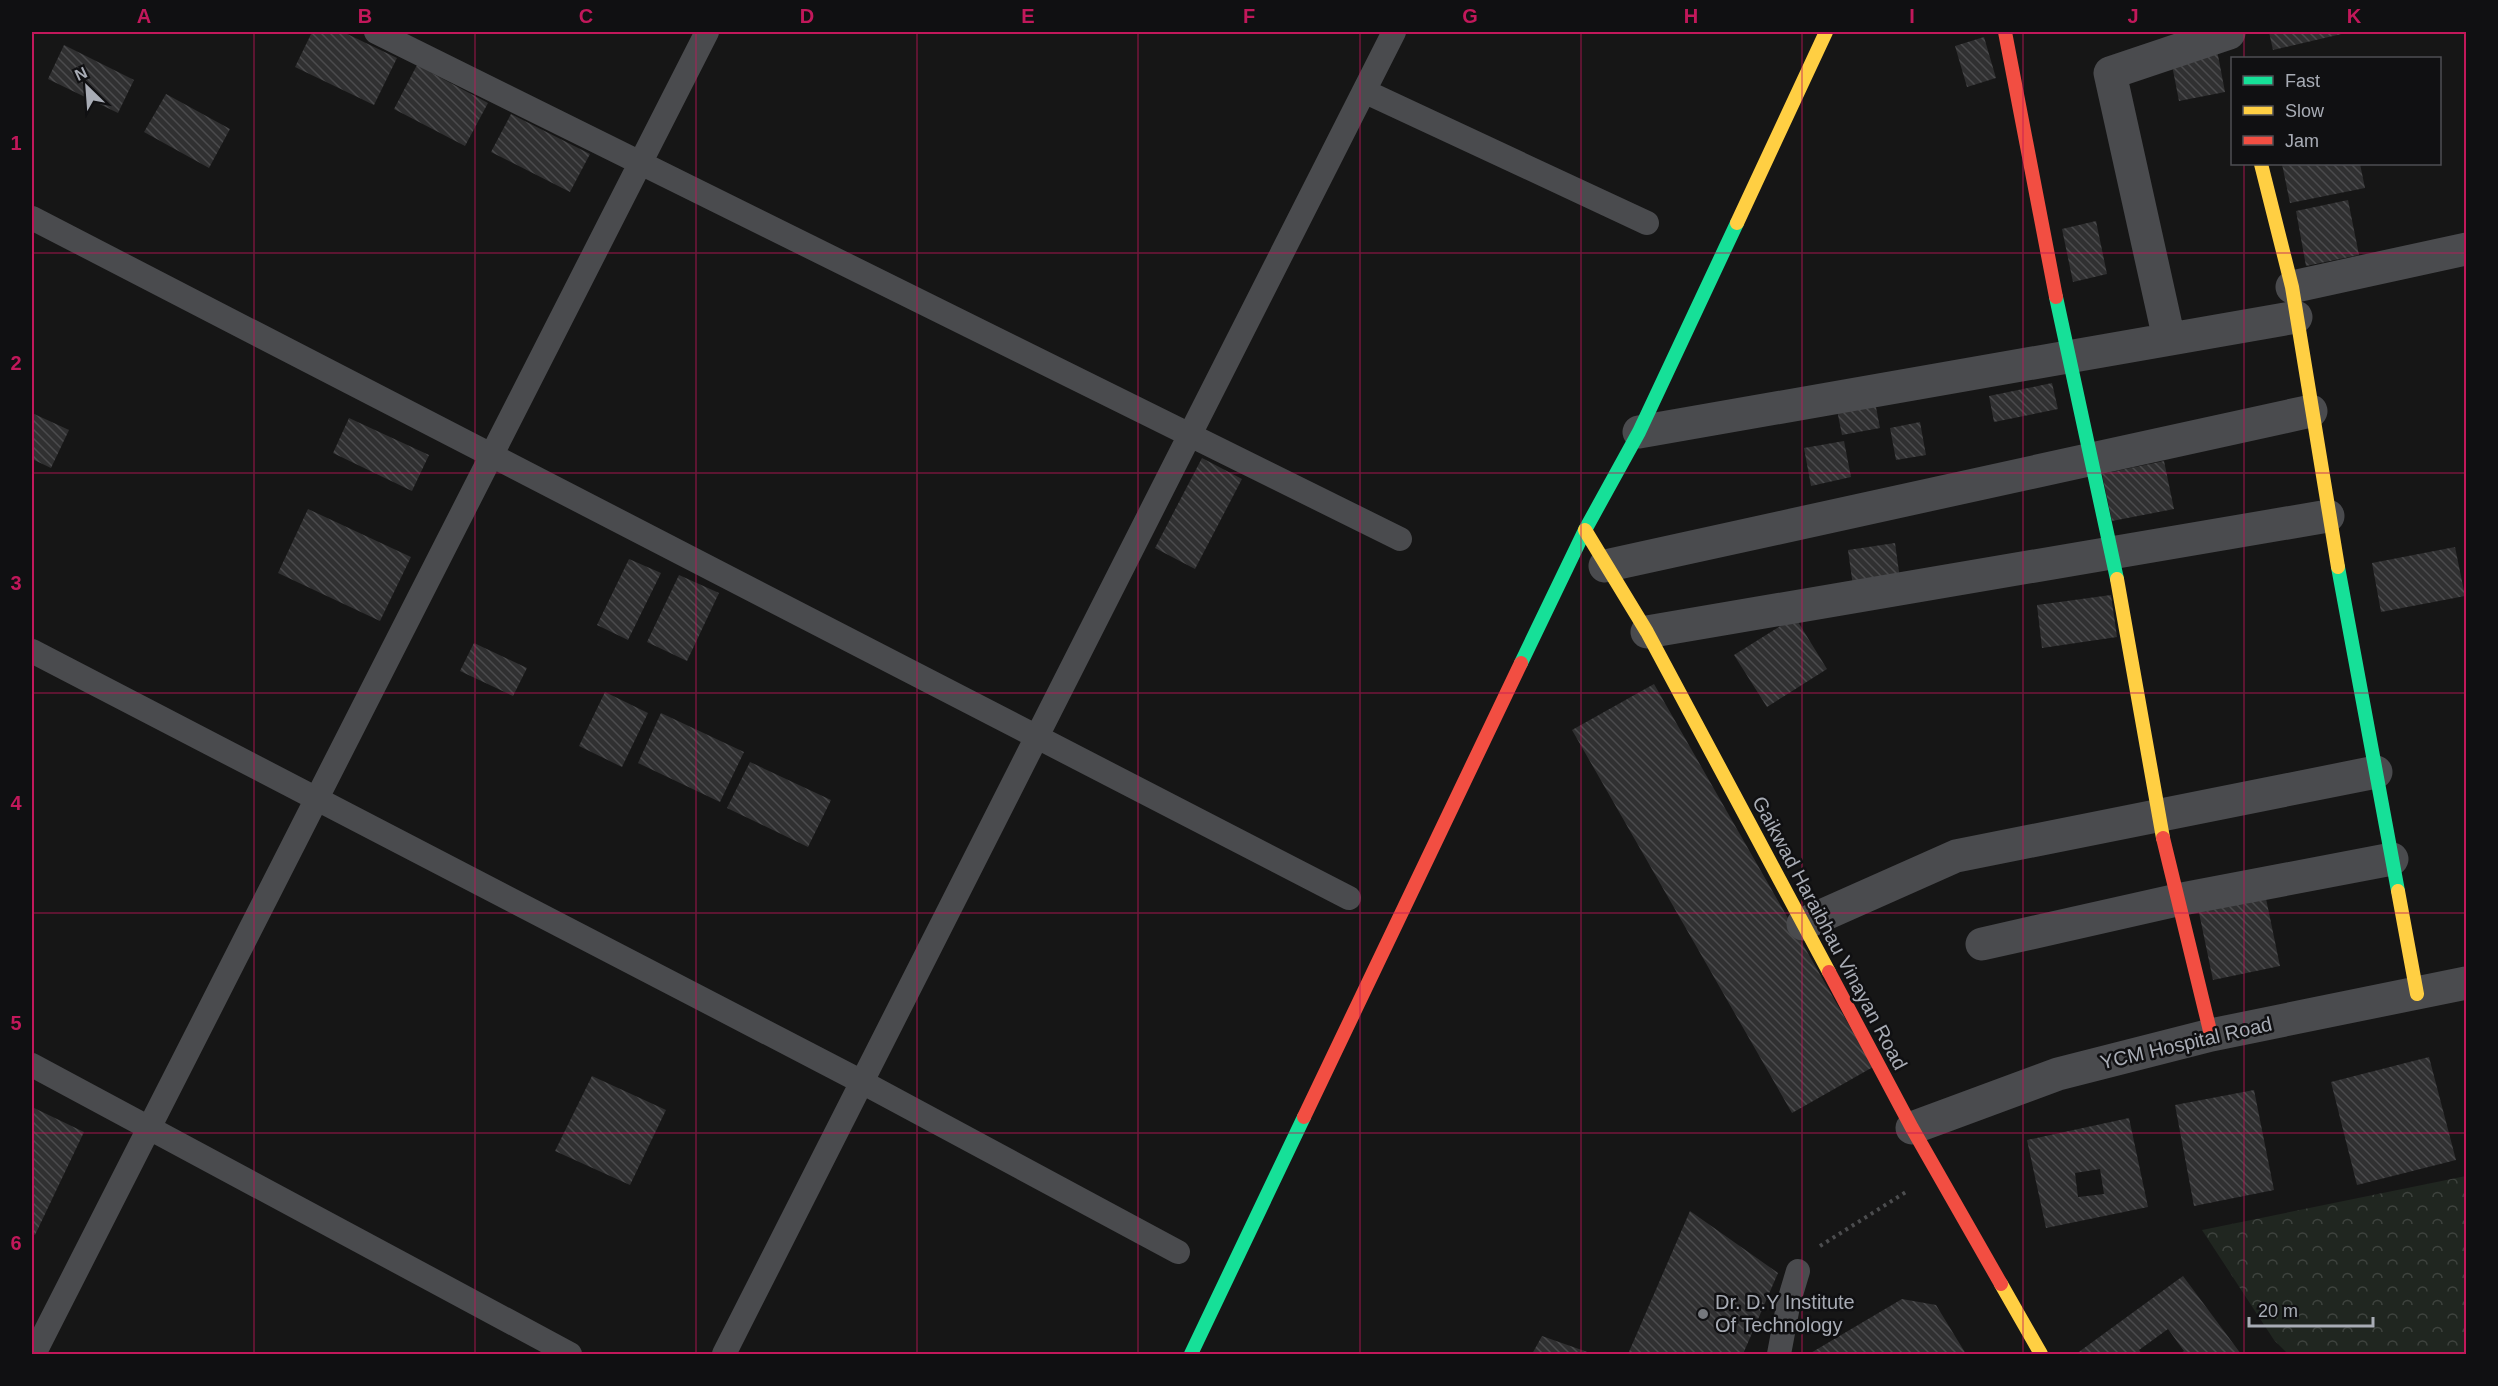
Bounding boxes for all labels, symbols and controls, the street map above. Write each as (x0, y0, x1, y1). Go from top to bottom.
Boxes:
text: A (137, 5, 151, 27)
text: B (358, 5, 372, 27)
text: C (579, 5, 593, 27)
text: D (800, 5, 814, 27)
text: E (1021, 5, 1035, 27)
text: F (1243, 5, 1255, 27)
text: G (1462, 5, 1478, 27)
text: H (1684, 5, 1698, 27)
text: I (1909, 5, 1915, 27)
text: J (2127, 5, 2139, 27)
text: K (2347, 5, 2362, 27)
north arrow (57, 57, 117, 117)
legend (2231, 57, 2441, 165)
text: N (72, 64, 90, 84)
text: Fast (2285, 71, 2320, 91)
text: Slow (2285, 101, 2325, 121)
text: Jam (2285, 131, 2319, 151)
text: 1 (10, 132, 22, 154)
text: 2 (10, 352, 22, 374)
text: 3 (10, 572, 22, 594)
text: 4 (10, 792, 22, 814)
street label: Gaikwad Haraibhau Vinayan Road (1748, 793, 1912, 1073)
text: 5 (10, 1012, 22, 1034)
street label: YCM Hospital Road (2098, 1013, 2274, 1073)
text: 6 (10, 1232, 22, 1254)
scale bar (2249, 1290, 2374, 1328)
place label: Dr. D.Y Institute Of Technology (1715, 1291, 1855, 1336)
text: 20 m (2258, 1301, 2298, 1321)
marker: Dr. D.Y Institute Of Technology (1696, 1307, 1710, 1321)

